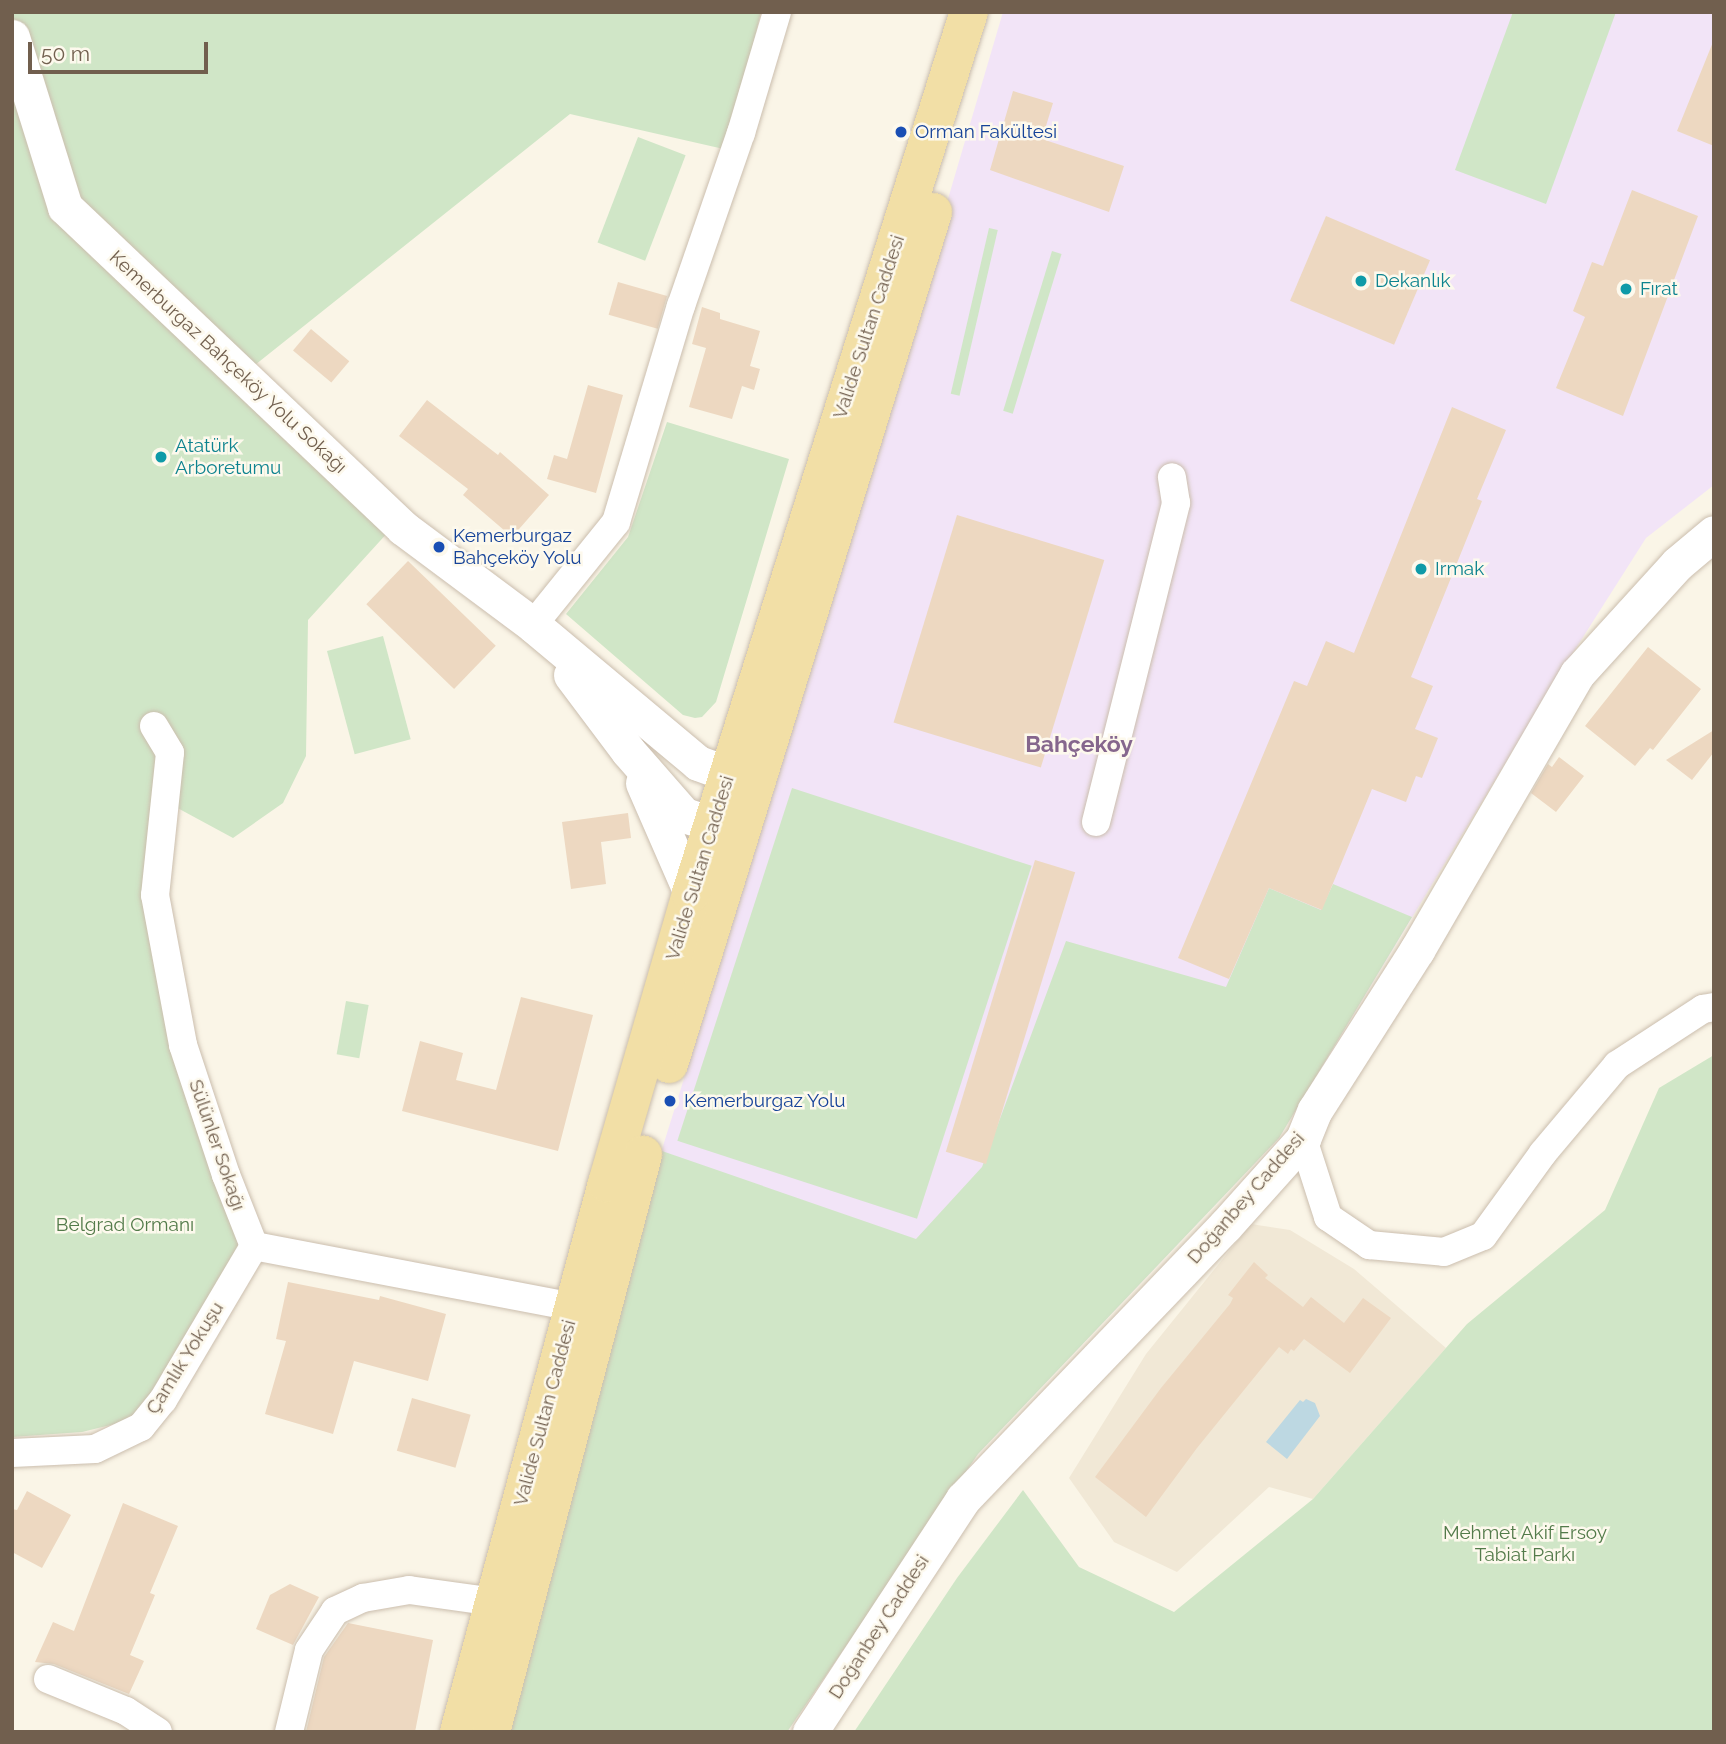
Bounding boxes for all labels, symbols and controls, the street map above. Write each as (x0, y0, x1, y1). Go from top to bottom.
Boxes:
scale bar (32, 28, 212, 72)
text: 50 m (41, 41, 90, 66)
place label: Orman Fakültesi (915, 121, 1057, 143)
marker: Orman Fakültesi (893, 124, 909, 140)
street label: Valide Sultan Caddesi (829, 232, 909, 422)
street label: Kemerburgaz Bahçeköy Yolu Sokağı (104, 245, 352, 479)
place label: Dekanlık (1375, 270, 1451, 292)
marker: Dekanlık (1353, 273, 1369, 289)
place label: Fırat (1640, 278, 1678, 300)
marker: Fırat (1618, 281, 1634, 297)
place label: Atatürk Arboretumu (175, 435, 281, 479)
marker: Atatürk Arboretumu (153, 449, 169, 465)
place label: Kemerburgaz Bahçeköy Yolu (453, 525, 583, 569)
marker: Kemerburgaz Bahçeköy Yolu (431, 539, 447, 555)
place label: Irmak (1435, 558, 1484, 580)
marker: Irmak (1413, 561, 1429, 577)
district label: Bahçeköy (1025, 730, 1133, 758)
street label: Valide Sultan Caddesi (661, 773, 739, 963)
street label: Sülünler Sokağı (184, 1076, 250, 1214)
place label: Kemerburgaz Yolu (684, 1090, 846, 1112)
marker: Kemerburgaz Yolu (662, 1093, 678, 1109)
street label: Doğanbey Caddesi (1183, 1127, 1309, 1269)
park label: Belgrad Ormanı (56, 1214, 194, 1236)
street label: Çamlık Yokuşu (141, 1297, 229, 1419)
street label: Valide Sultan Caddesi (509, 1318, 581, 1508)
park label: Mehmet Akif Ersoy Tabiat Parkı (1442, 1522, 1608, 1566)
street label: Doğanbey Caddesi (824, 1551, 934, 1703)

